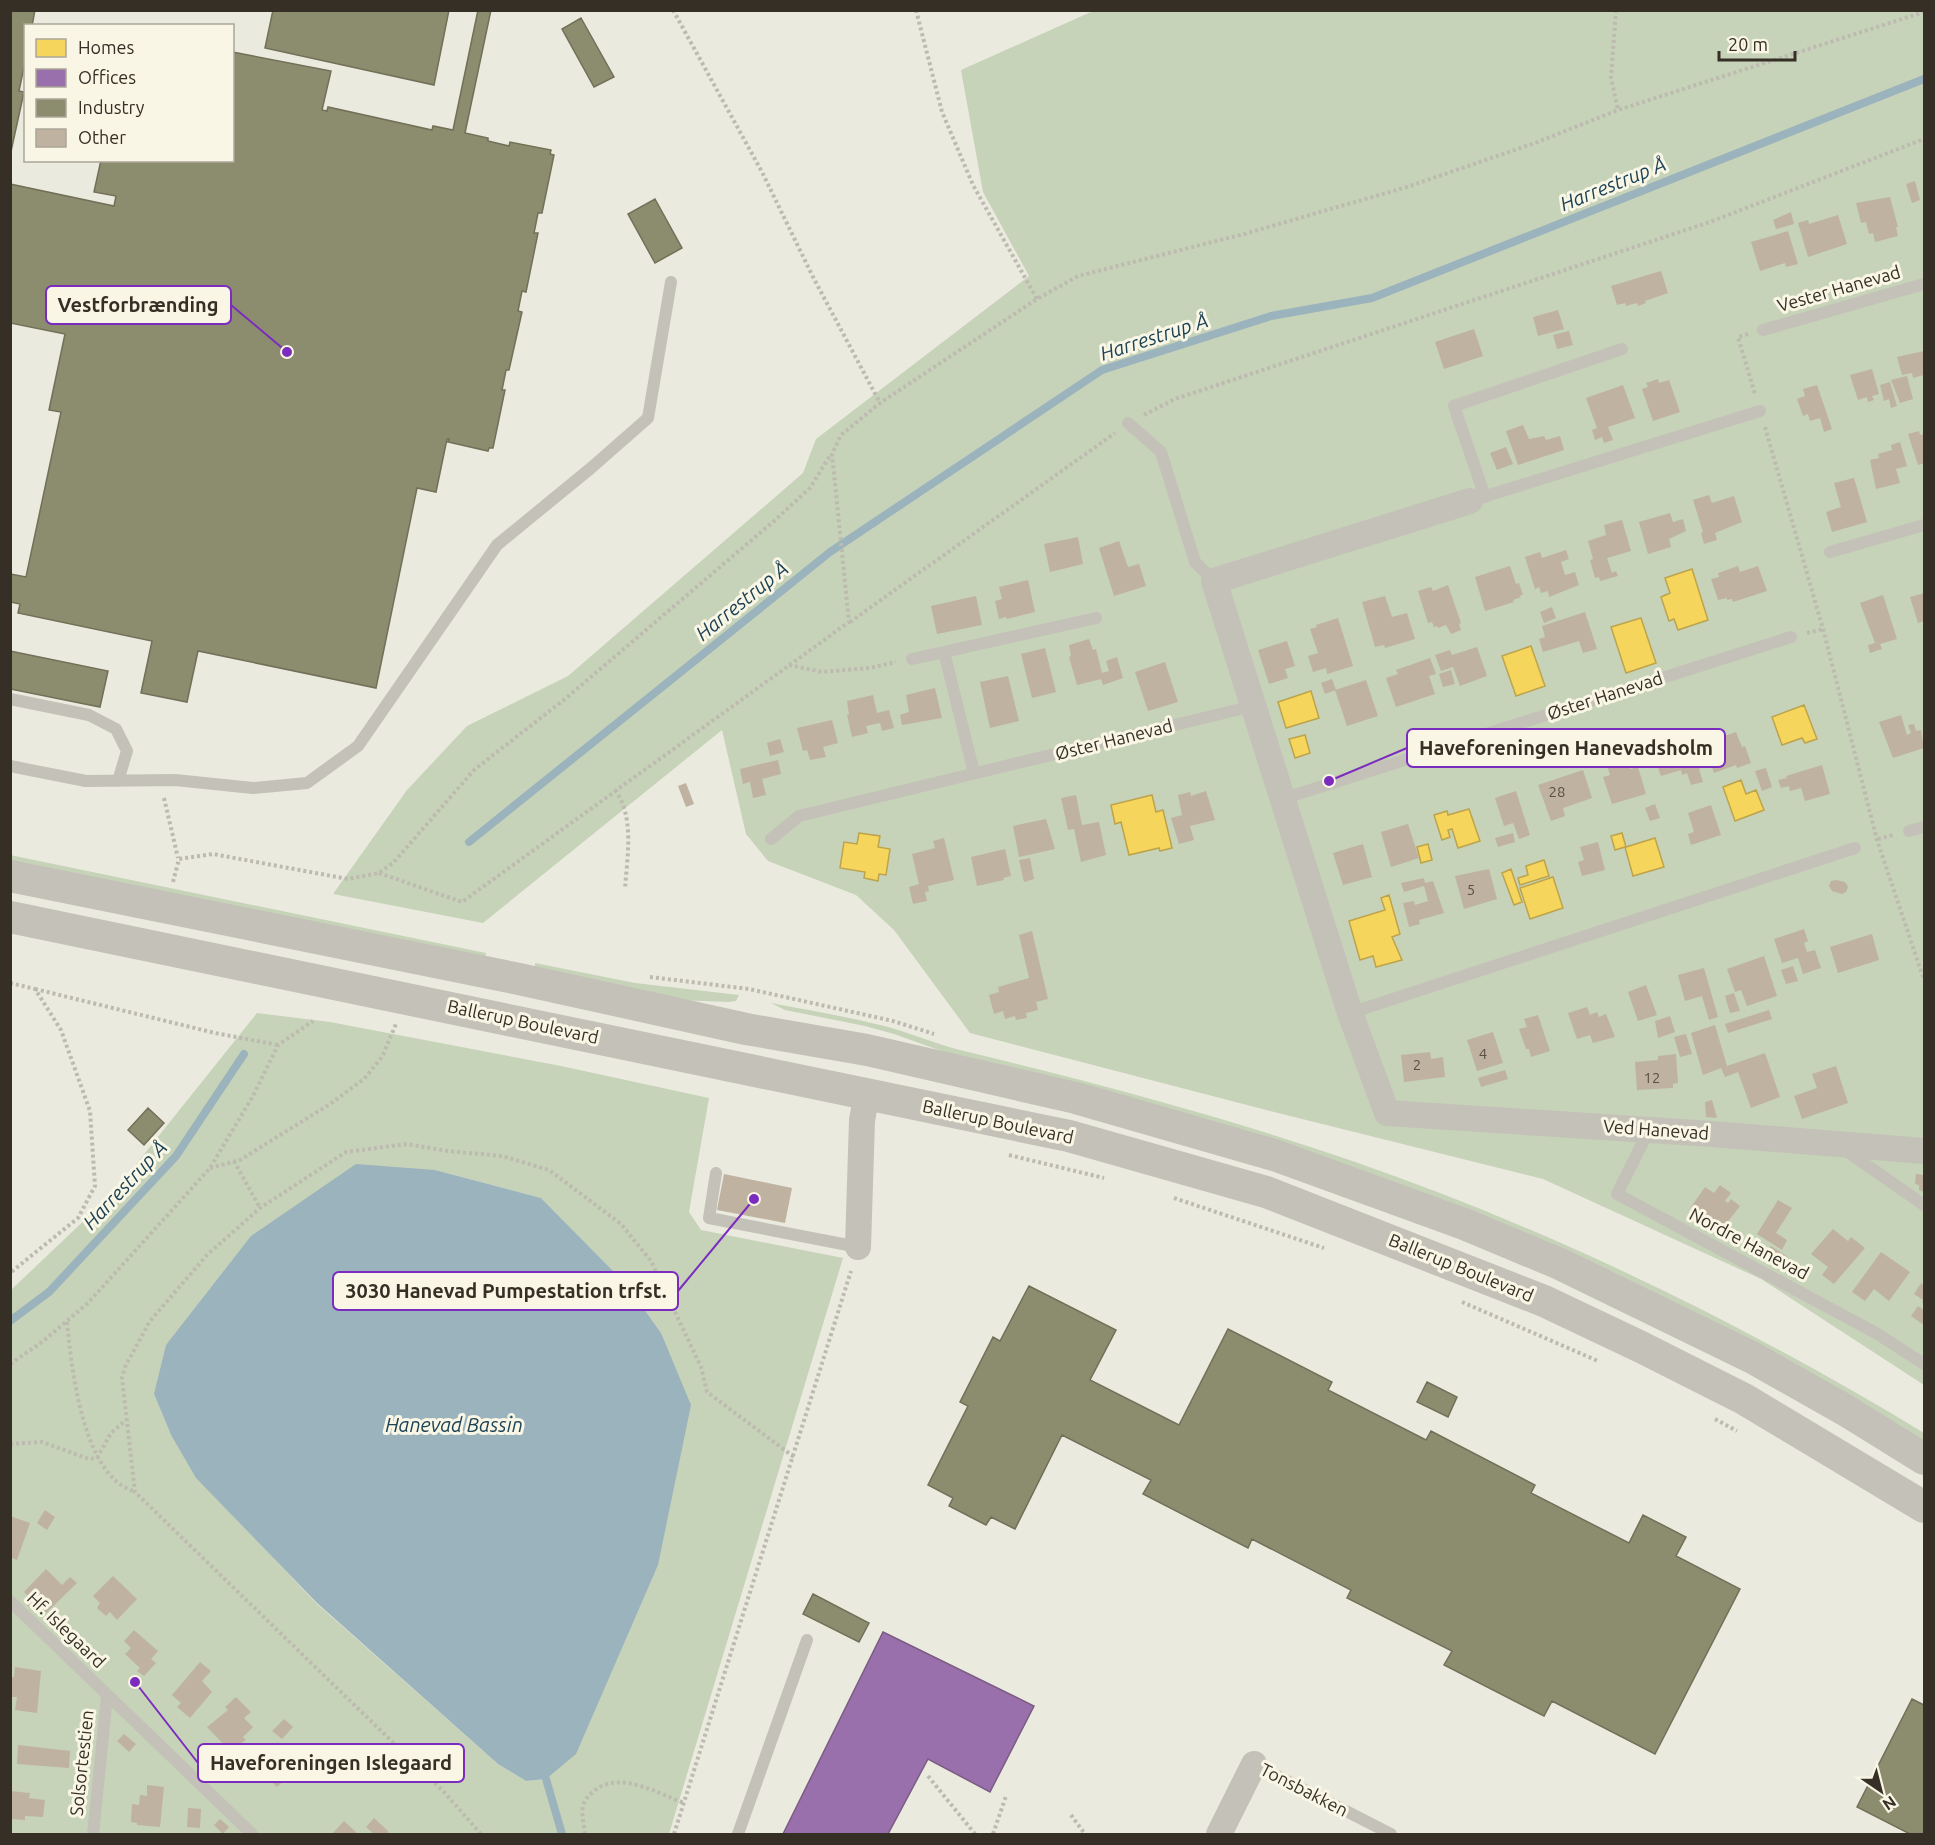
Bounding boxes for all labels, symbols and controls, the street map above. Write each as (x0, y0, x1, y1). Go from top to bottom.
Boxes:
legend (24, 24, 234, 162)
scale bar (1719, 24, 1796, 62)
text: 20 m (1728, 34, 1768, 54)
text: Homes (78, 37, 135, 57)
text: Offices (78, 67, 136, 87)
text: Industry (78, 97, 145, 117)
text: Other (78, 127, 126, 147)
water label: Harrestrup Å (1556, 152, 1669, 215)
street label: Vester Hanevad (1775, 261, 1903, 315)
callout: Vestforbrænding (46, 286, 231, 324)
text: Vestforbrænding (57, 293, 219, 316)
water label: Harrestrup Å (1097, 308, 1211, 365)
water label: Harrestrup Å (691, 556, 793, 645)
street label: Øster Hanevad (1544, 667, 1665, 723)
street label: Øster Hanevad (1053, 715, 1175, 763)
callout: Haveforeningen Hanevadsholm (1407, 729, 1725, 767)
text: Haveforeningen Hanevadsholm (1419, 736, 1713, 759)
house number: 28 (1549, 783, 1565, 800)
house number: 5 (1467, 881, 1475, 898)
street label: Ballerup Boulevard (446, 995, 601, 1047)
house number: 4 (1479, 1045, 1487, 1062)
house number: 2 (1413, 1056, 1421, 1073)
house number: 12 (1644, 1069, 1660, 1086)
street label: Ballerup Boulevard (921, 1095, 1076, 1147)
street label: Ved Hanevad (1603, 1115, 1710, 1143)
water label: Harrestrup Å (78, 1136, 171, 1234)
street label: Nordre Hanevad (1686, 1203, 1813, 1283)
street label: Ballerup Boulevard (1386, 1229, 1537, 1305)
callout: 3030 Hanevad Pumpestation trfst. (333, 1272, 678, 1310)
text: 3030 Hanevad Pumpestation trfst. (345, 1279, 667, 1302)
water label: Hanevad Bassin (385, 1413, 523, 1436)
street label: Hf. Islegaard (24, 1587, 110, 1671)
street label: Solsortestien (66, 1709, 97, 1817)
callout: Haveforeningen Islegaard (198, 1744, 464, 1782)
text: Haveforeningen Islegaard (210, 1751, 452, 1774)
street label: Tonsbakken (1257, 1758, 1352, 1820)
north arrow (1851, 1761, 1911, 1821)
text: N (1880, 1792, 1900, 1814)

